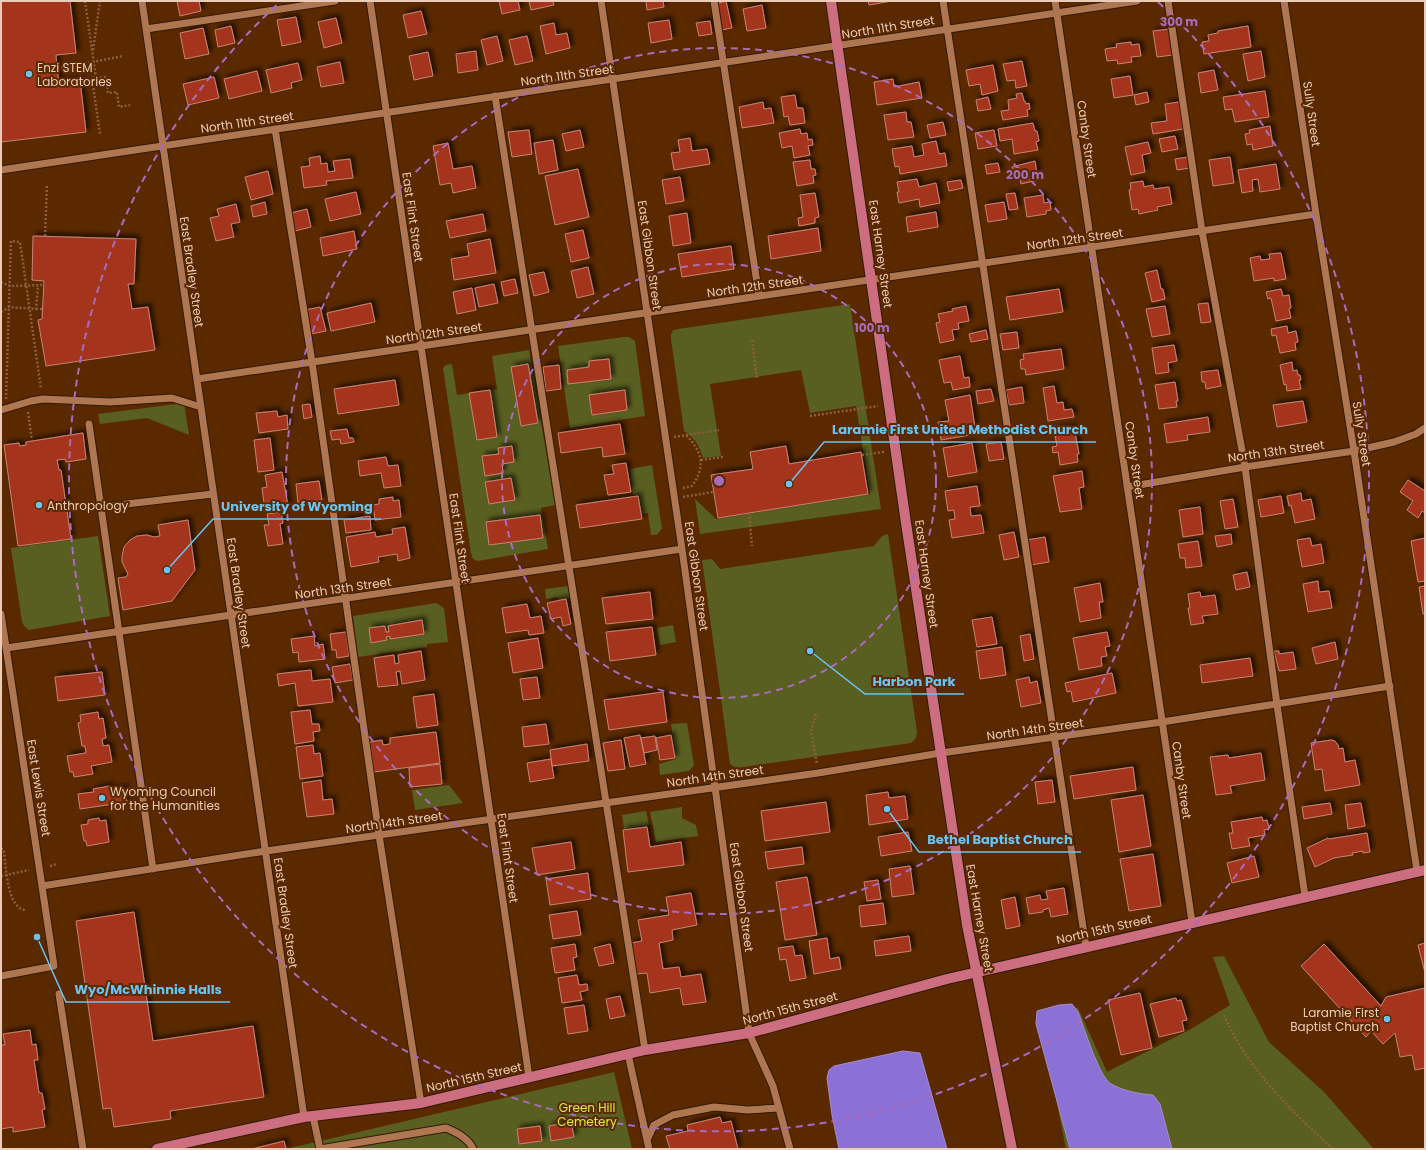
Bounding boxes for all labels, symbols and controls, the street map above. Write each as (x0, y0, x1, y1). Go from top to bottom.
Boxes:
street label: North 11th Street (840, 11, 936, 43)
text: 300 m (1160, 13, 1198, 30)
place label: Enzi STEM Laboratories (37, 59, 112, 90)
street label: North 11th Street (519, 60, 615, 90)
marker: Enzi STEM Laboratories (24, 69, 34, 79)
street label: Sully Street (1299, 80, 1325, 148)
street label: Canby Street (1073, 99, 1101, 179)
street label: North 11th Street (199, 107, 295, 137)
text: 200 m (1006, 166, 1044, 183)
street label: East Flint Street (398, 171, 428, 263)
street label: East Gibbon Street (634, 199, 666, 311)
street label: East Harney Street (865, 199, 897, 309)
street label: East Bradley Street (176, 216, 208, 328)
street label: North 12th Street (1026, 224, 1124, 254)
street label: North 12th Street (706, 271, 804, 301)
street label: North 12th Street (385, 318, 483, 348)
text: 100 m (854, 319, 890, 336)
street label: Sully Street (1348, 400, 1376, 468)
callout: Laramie First United Methodist Church (824, 417, 1096, 442)
text: Laramie First United Methodist Church (832, 420, 1088, 439)
street label: Canby Street (1121, 420, 1149, 500)
street label: North 13th Street (1227, 436, 1325, 466)
centre of rings (712, 474, 726, 488)
street label: East Flint Street (445, 492, 475, 584)
callout: University of Wyoming (213, 494, 381, 519)
place label: Anthropology (47, 497, 129, 514)
text: University of Wyoming (221, 497, 373, 516)
marker: Anthropology (34, 500, 44, 510)
street label: East Harney Street (911, 519, 943, 629)
street label: East Gibbon Street (681, 520, 713, 632)
street label: East Bradley Street (223, 537, 255, 649)
street label: North 13th Street (294, 573, 392, 603)
callout: Harbon Park (865, 669, 964, 694)
text: Harbon Park (872, 672, 956, 691)
street label: North 14th Street (985, 714, 1085, 744)
street label: East Lewis Street (23, 738, 55, 838)
street label: Canby Street (1168, 740, 1196, 820)
street label: North 14th Street (665, 761, 765, 791)
place label: Wyoming Council for the Humanities (110, 783, 220, 814)
marker: Wyoming Council for the Humanities (97, 793, 107, 803)
street label: North 14th Street (344, 807, 444, 837)
street label: East Flint Street (493, 812, 523, 904)
callout: Bethel Baptist Church (919, 827, 1081, 852)
text: Bethel Baptist Church (927, 830, 1073, 849)
street label: East Gibbon Street (726, 841, 758, 953)
street label: East Bradley Street (270, 857, 302, 969)
street label: East Harney Street (962, 863, 998, 973)
street label: North 15th Street (1055, 910, 1153, 948)
callout: Wyo/McWhinnie Halls (66, 977, 230, 1002)
text: Wyo/McWhinnie Halls (74, 980, 222, 999)
street label: North 15th Street (741, 987, 839, 1029)
place label: Laramie First Baptist Church (1290, 1004, 1379, 1035)
marker: Laramie First Baptist Church (1382, 1014, 1392, 1024)
street label: North 15th Street (425, 1058, 523, 1096)
park label: Green Hill Cemetery (557, 1099, 617, 1130)

